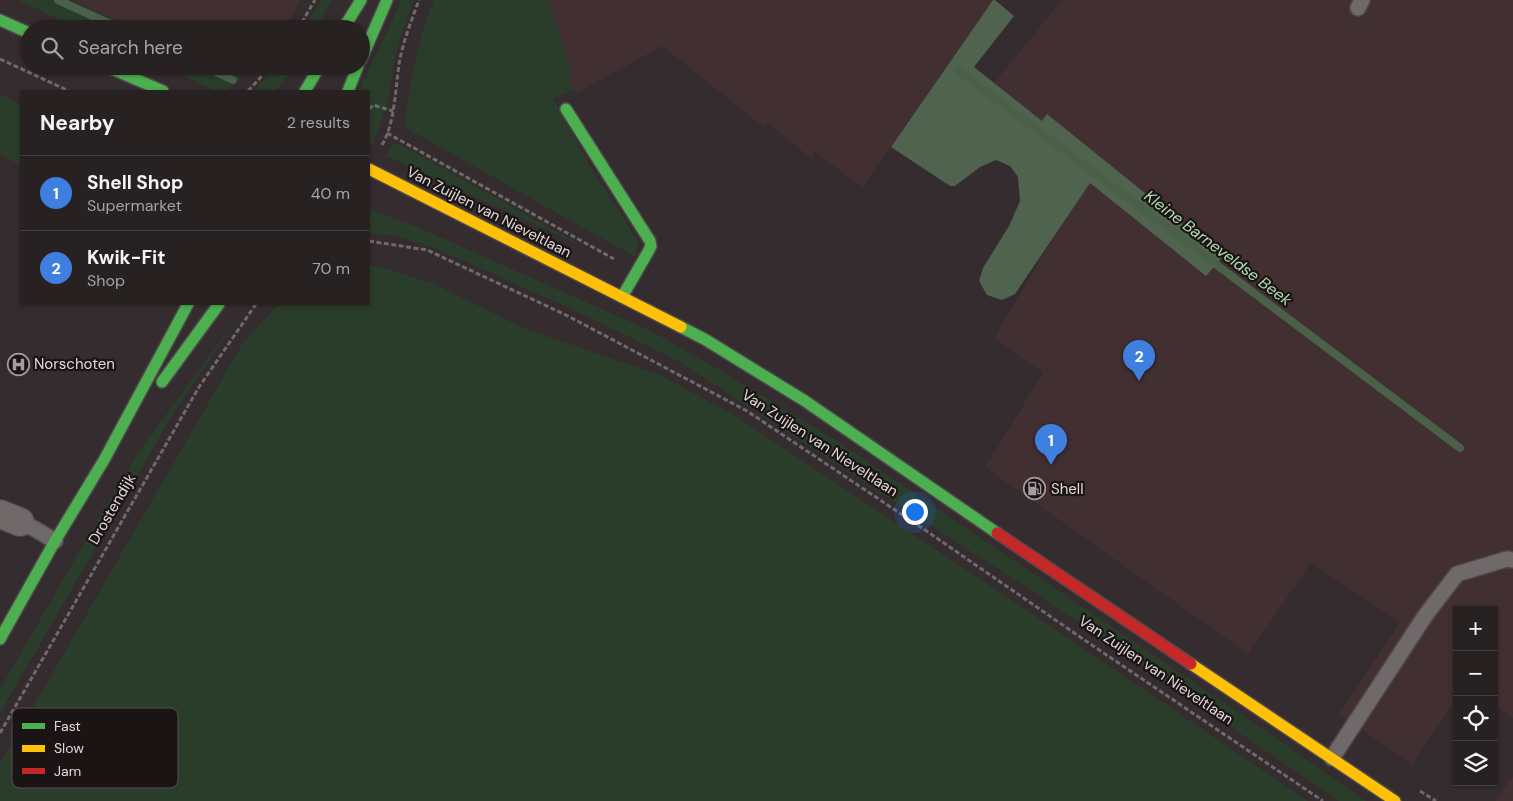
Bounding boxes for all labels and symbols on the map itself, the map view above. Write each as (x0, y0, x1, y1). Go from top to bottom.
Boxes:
street label: Van Zuijlen van Nieveltlaan (403, 162, 575, 262)
water label: Kleine Barneveldse Beek (1140, 186, 1297, 311)
pin: 2 (1123, 340, 1155, 381)
hospital icon: Norschoten (6, 352, 30, 376)
place label: Norschoten (34, 354, 115, 374)
street label: Van Zuijlen van Nieveltlaan (738, 385, 902, 501)
pin: 1 (1035, 424, 1067, 465)
street label: Drostendijk (84, 470, 141, 548)
fuel station icon: Shell (1023, 477, 1047, 501)
place label: Shell (1051, 479, 1084, 499)
your location (902, 499, 928, 525)
street label: Van Zuijlen van Nieveltlaan (1075, 611, 1237, 729)
legend (12, 708, 178, 788)
text: Fast (54, 717, 81, 735)
text: Slow (54, 739, 84, 757)
text: Jam (54, 762, 81, 780)

